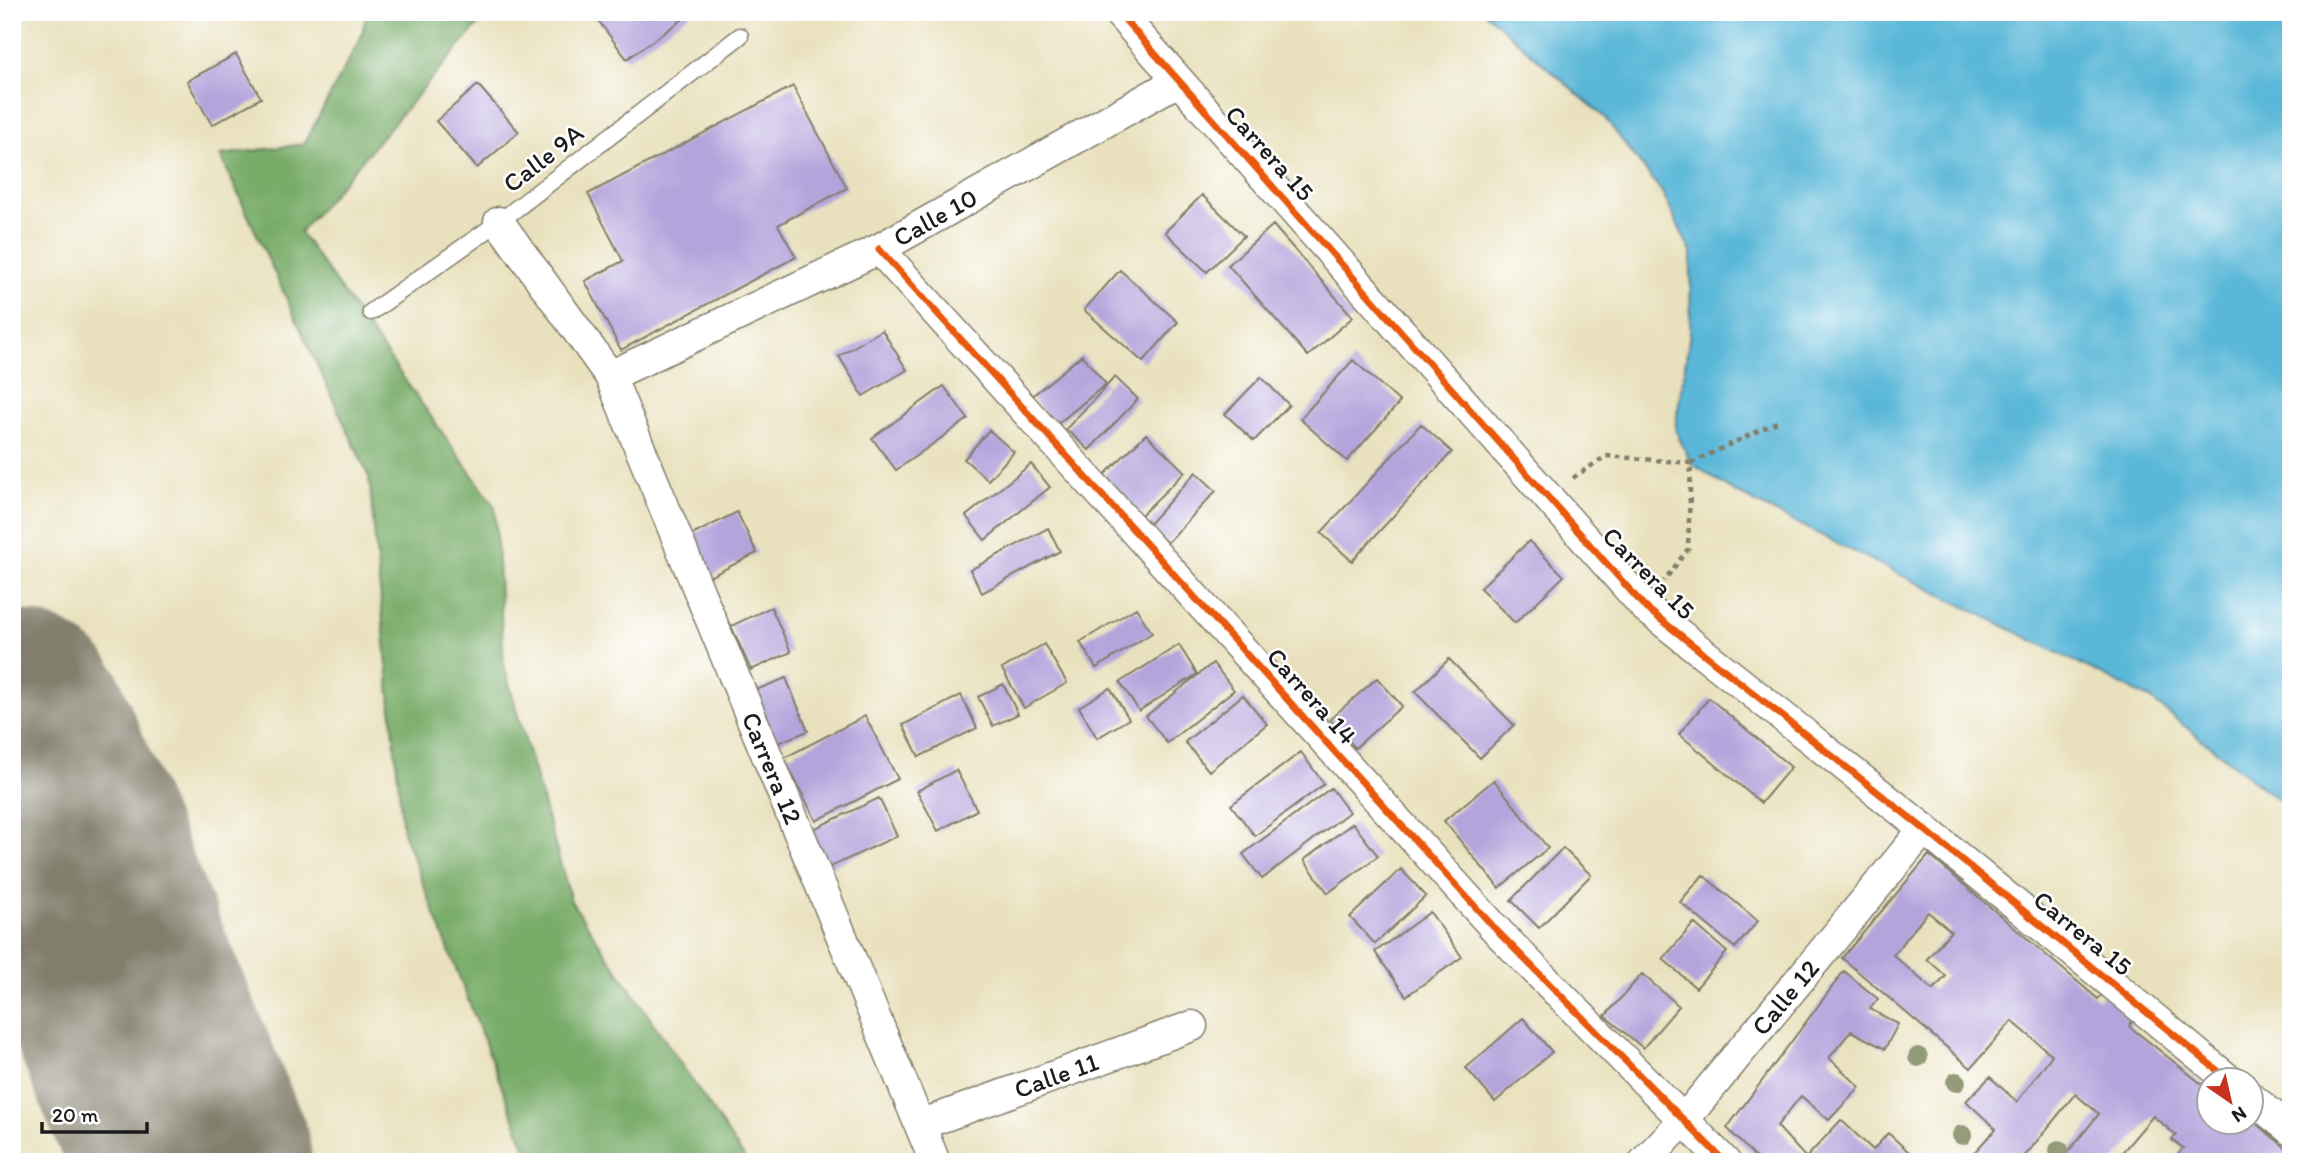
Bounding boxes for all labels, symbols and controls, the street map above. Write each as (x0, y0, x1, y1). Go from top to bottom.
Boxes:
street label: Carrera 15 (1219, 98, 1321, 208)
street label: Calle 9A (496, 116, 590, 199)
street label: Calle 10 (888, 181, 983, 254)
street label: Carrera 15 (1596, 520, 1702, 626)
street label: Carrera 14 (1260, 641, 1364, 752)
street label: Carrera 12 (735, 707, 810, 829)
street label: Carrera 15 (2027, 883, 2139, 983)
street label: Calle 12 (1744, 953, 1826, 1042)
street label: Calle 11 (1010, 1045, 1103, 1105)
north arrow (2194, 1066, 2264, 1136)
scale bar (42, 1090, 147, 1134)
text: 20 m (52, 1102, 99, 1127)
text: N (2227, 1102, 2251, 1128)

